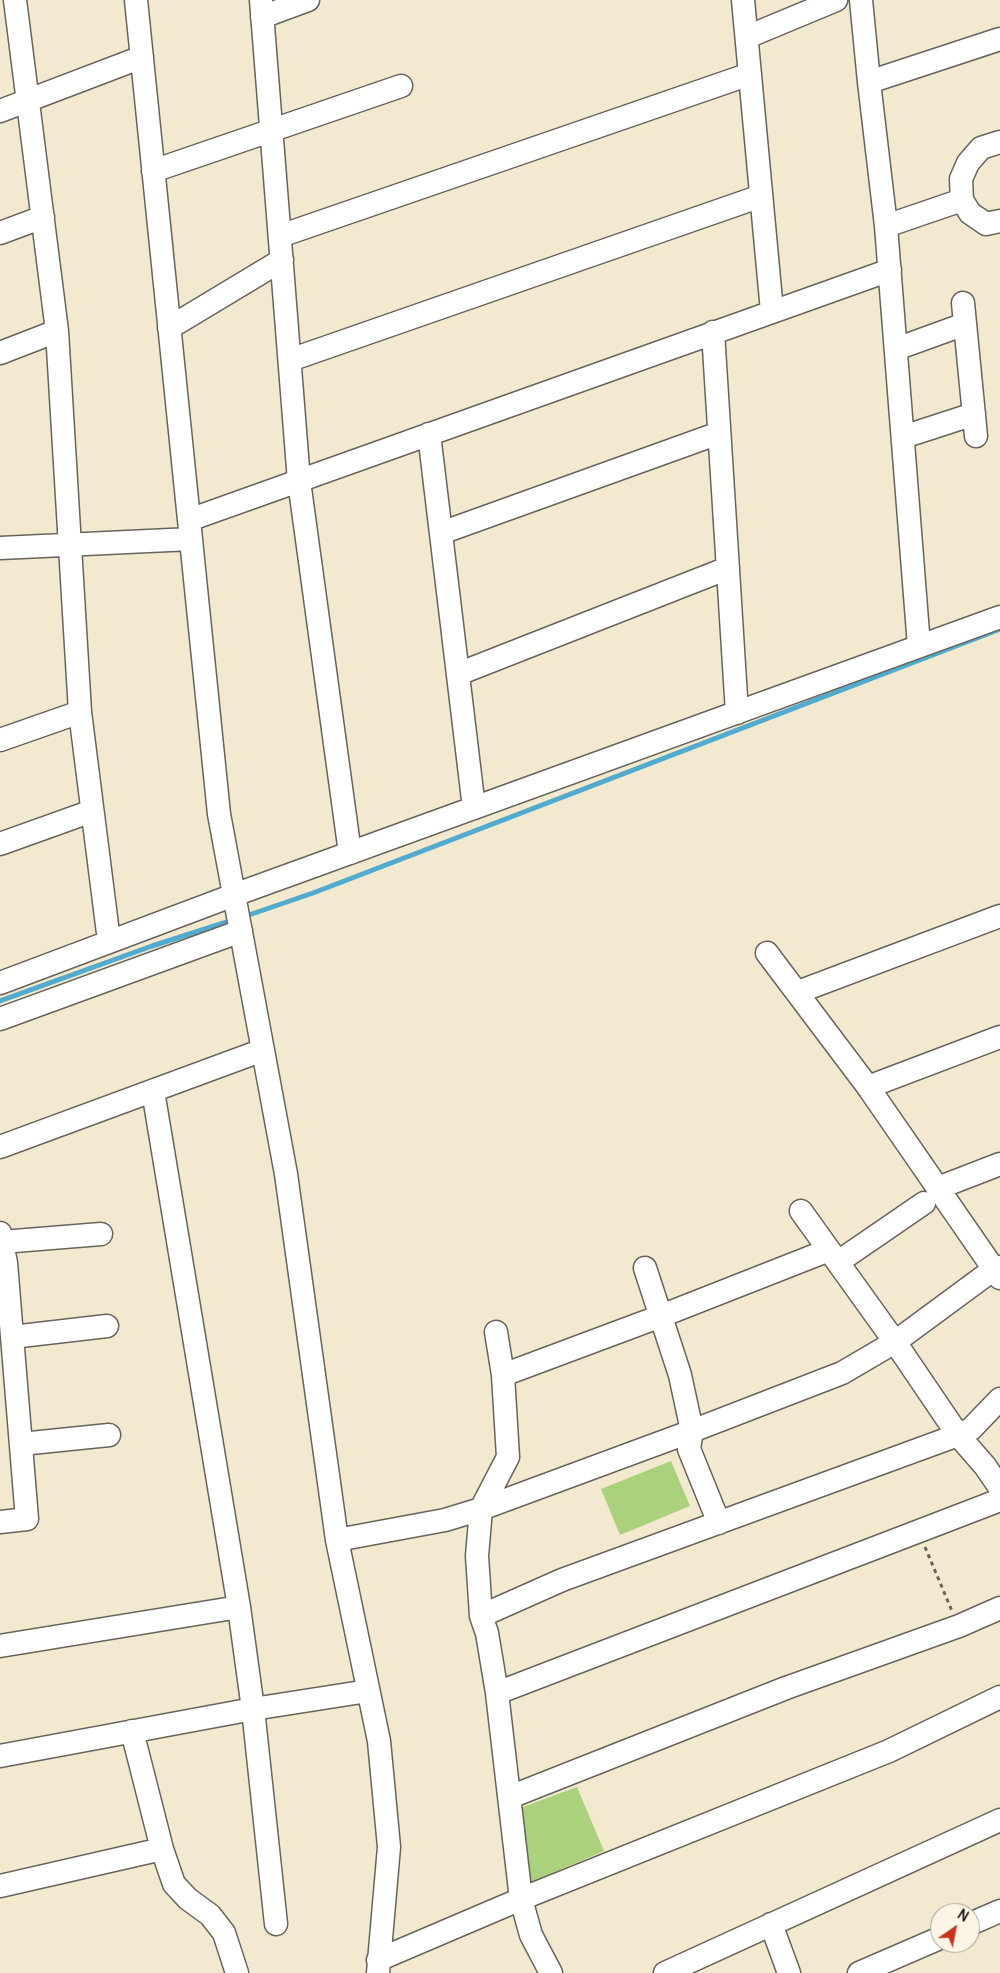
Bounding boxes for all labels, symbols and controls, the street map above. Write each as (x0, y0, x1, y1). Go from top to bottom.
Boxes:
north arrow (930, 1903, 980, 1953)
text: N (954, 1906, 971, 1926)

